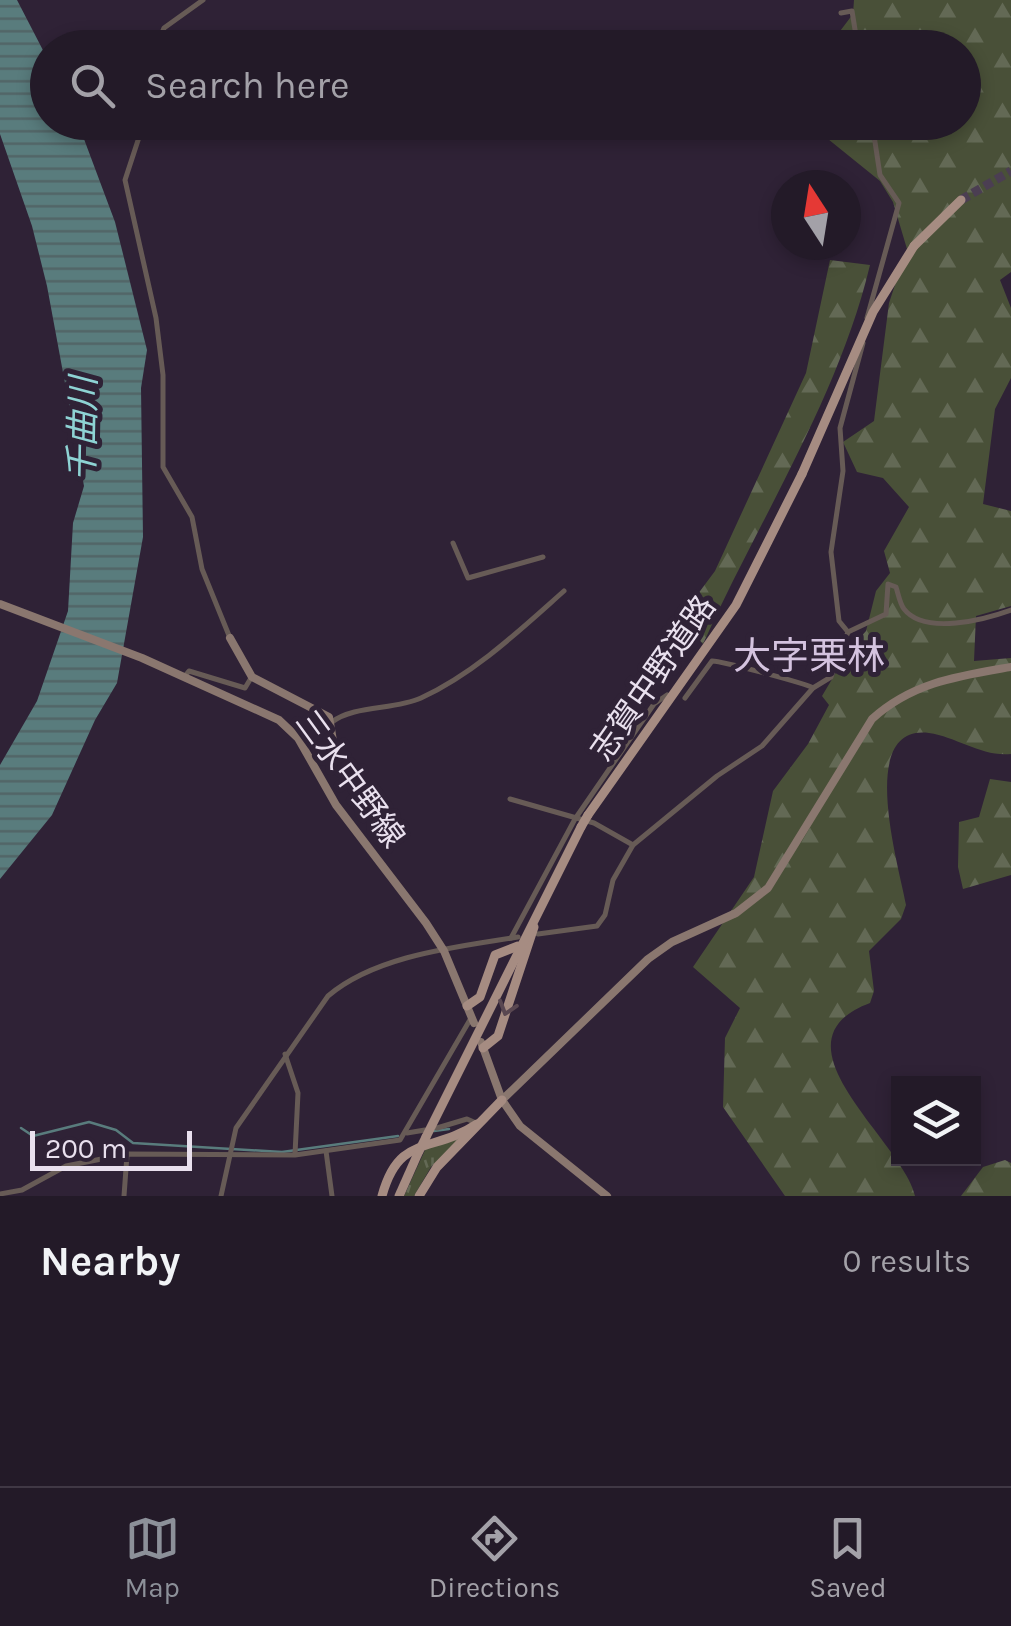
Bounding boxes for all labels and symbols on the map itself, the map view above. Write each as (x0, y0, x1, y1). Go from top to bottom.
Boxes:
north arrow (771, 170, 861, 260)
water label: 千曲川 (62, 372, 104, 482)
street label: 志賀中野道路 (583, 589, 723, 767)
district label: 大字栗林 (733, 634, 885, 679)
street label: 三水中野線 (288, 703, 412, 855)
one-way arrow (498, 999, 519, 1016)
scale bar (30, 1126, 192, 1170)

